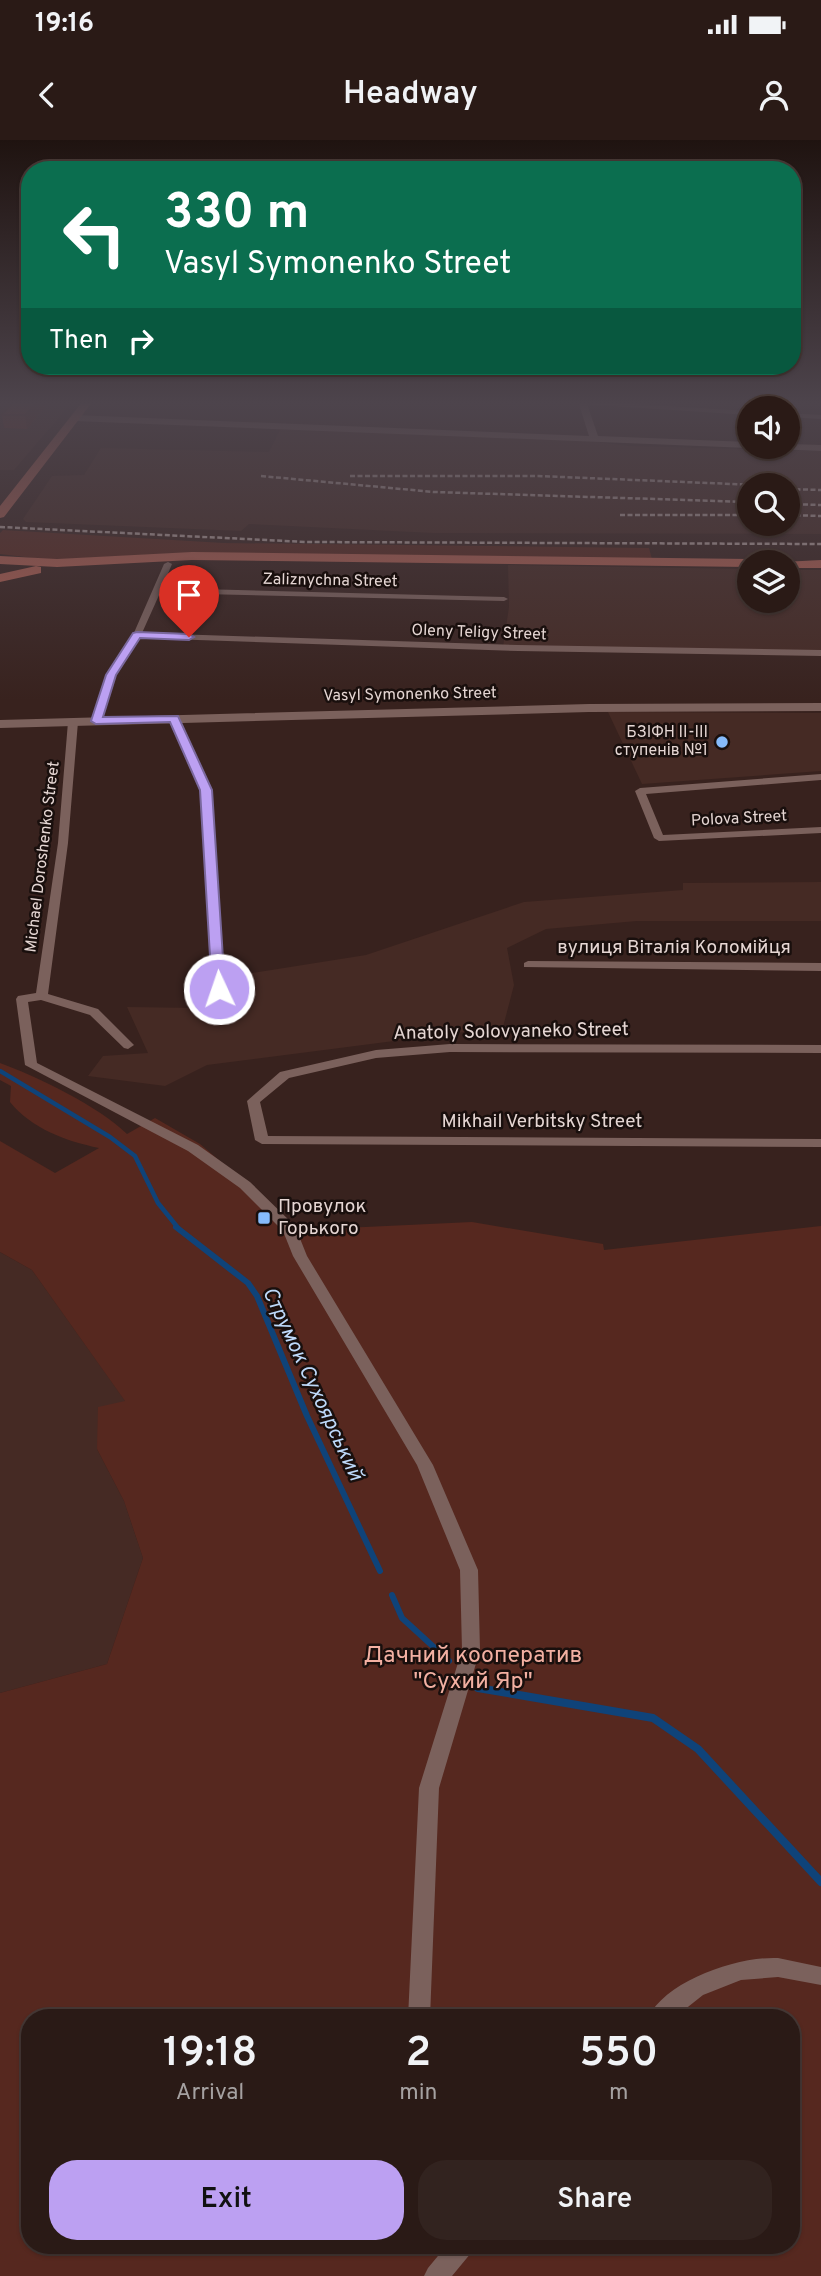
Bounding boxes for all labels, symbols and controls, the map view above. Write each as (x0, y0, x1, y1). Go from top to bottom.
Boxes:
text: 19:16 (35, 8, 94, 41)
text: Headway (343, 75, 478, 115)
icon: back (28, 76, 66, 114)
icon: person (755, 76, 793, 114)
text: 330 m (164, 184, 309, 246)
icon: left (49, 189, 140, 280)
text: Vasyl Symonenko Street (164, 245, 511, 285)
icon: right (122, 322, 160, 360)
text: Then (49, 325, 108, 358)
map controls (737, 396, 800, 613)
button: sound (737, 396, 800, 459)
button: search (737, 473, 800, 536)
button: layers (737, 550, 800, 613)
pin (159, 565, 219, 637)
street label: Zaliznychna Street (262, 570, 398, 592)
icon: arrive (170, 576, 208, 614)
street label: Oleny Teligy Street (411, 621, 547, 645)
street label: Vasyl Symonenko Street (323, 683, 497, 707)
place label: БЗІФН ІІ-ІІІ ступенів №1 (615, 723, 708, 761)
marker: БЗІФН ІІ-ІІІ ступенів №1 (714, 734, 730, 750)
street label: Michael Doroshenko Street (21, 760, 65, 954)
street label: Polova Street (690, 806, 788, 832)
street label: вулиця Віталія Коломійця (557, 936, 791, 960)
position arrow (182, 952, 256, 1026)
street label: Anatoly Solovyaneko Street (393, 1018, 629, 1046)
street label: Mikhail Verbitsky Street (442, 1110, 642, 1134)
place label: Провулок Горького (278, 1195, 366, 1241)
marker: Провулок Горького (256, 1210, 272, 1226)
water label: Струмок Сухоярський (255, 1283, 369, 1486)
park label: Дачний кооператив "Сухий Яр" (364, 1642, 582, 1697)
text: 19:18 (163, 2028, 257, 2081)
text: 2 (405, 2028, 431, 2081)
text: 550 (579, 2028, 658, 2081)
text: Arrival (176, 2079, 244, 2108)
text: min (399, 2079, 437, 2108)
text: m (609, 2079, 628, 2108)
button: Exit (49, 2160, 404, 2240)
button: Share (418, 2160, 772, 2240)

